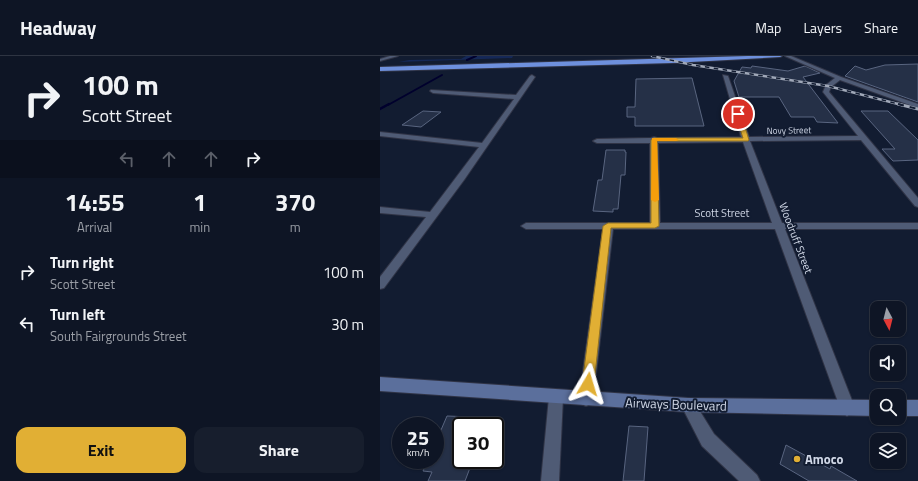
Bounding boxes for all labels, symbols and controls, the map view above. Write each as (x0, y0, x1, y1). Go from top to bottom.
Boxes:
text: Headway (20, 13, 96, 42)
text: Map (755, 17, 781, 38)
text: Layers (803, 17, 842, 38)
text: Share (864, 17, 898, 38)
text: 100 m (82, 63, 159, 106)
icon: right (16, 72, 68, 124)
pin (721, 97, 755, 131)
text: Scott Street (82, 102, 172, 129)
icon: arrive (727, 103, 749, 125)
street label: Novy Street (767, 123, 812, 137)
icon: left (116, 148, 138, 170)
icon: ahead (158, 148, 180, 170)
icon: ahead (200, 148, 222, 170)
icon: right (242, 148, 264, 170)
text: 14:55 (65, 184, 125, 220)
text: 1 (193, 184, 207, 220)
text: 370 (275, 184, 315, 220)
street label: Woodruff Street (775, 200, 817, 276)
street label: Scott Street (695, 205, 750, 221)
text: Arrival (77, 217, 112, 237)
text: min (189, 217, 210, 237)
text: m (290, 217, 301, 237)
text: Turn right (50, 251, 114, 274)
icon: right (16, 261, 38, 283)
text: 100 m (323, 261, 364, 284)
text: Scott Street (50, 274, 115, 294)
north arrow (870, 301, 906, 337)
map controls (870, 301, 906, 469)
text: Turn left (50, 303, 105, 326)
icon: left (16, 313, 38, 335)
text: 30 m (331, 313, 364, 336)
text: South Fairgrounds Street (50, 326, 187, 346)
button: sound (870, 345, 906, 381)
position arrow (567, 363, 609, 405)
button: search (870, 389, 906, 425)
street label: Airways Boulevard (625, 392, 727, 416)
speed limit sign: 30 (452, 417, 504, 469)
text: 25 (407, 422, 429, 453)
button: Exit (16, 427, 186, 473)
button: Share (194, 427, 364, 473)
button: layers (870, 433, 906, 469)
text: km/h (407, 445, 429, 460)
place label: Amoco (805, 449, 843, 469)
marker: Amoco (792, 454, 802, 464)

